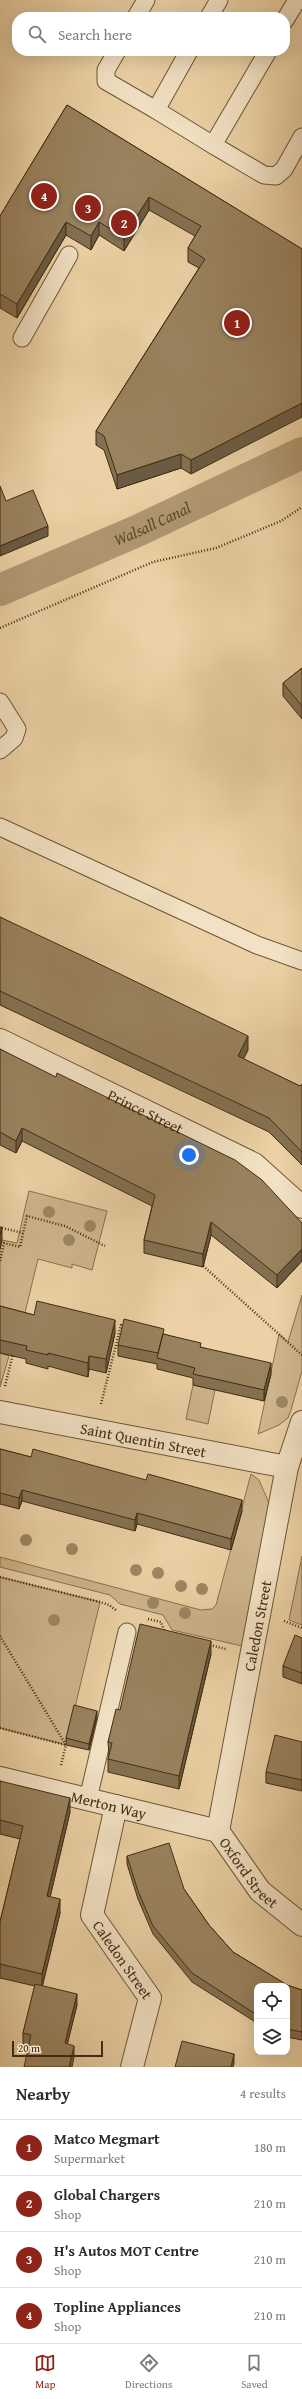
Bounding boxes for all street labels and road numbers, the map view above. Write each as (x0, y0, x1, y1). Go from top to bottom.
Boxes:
street label: Prince Street (104, 1084, 188, 1139)
street label: Saint Quentin Street (79, 1417, 209, 1462)
street label: Caledon Street (238, 1578, 276, 1673)
street label: Merton Way (69, 1785, 149, 1824)
street label: Oxford Street (215, 1833, 284, 1913)
street label: Caledon Street (88, 1916, 158, 2004)

